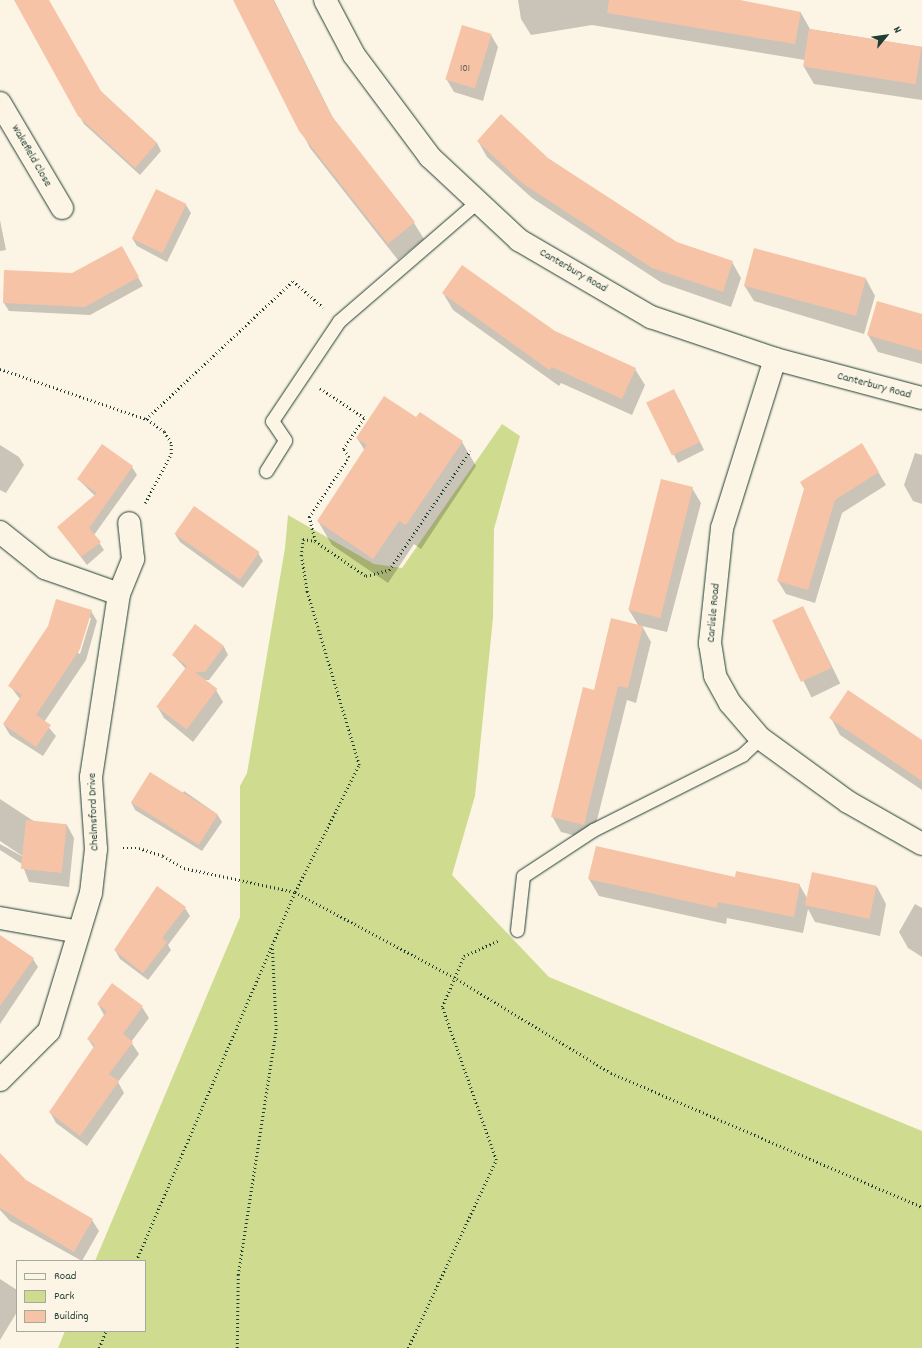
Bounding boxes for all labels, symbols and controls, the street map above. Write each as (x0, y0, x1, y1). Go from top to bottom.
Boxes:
north arrow (866, 16, 906, 56)
text: N (888, 24, 905, 36)
house number: 101 (460, 64, 470, 76)
street label: Wakefield Close (7, 122, 55, 190)
street label: Canterbury Road (536, 246, 610, 296)
street label: Canterbury Road (835, 369, 913, 403)
street label: Carlisle Road (704, 583, 724, 643)
street label: Chelmsford Drive (85, 773, 103, 851)
legend (16, 1260, 146, 1332)
text: Road (54, 1268, 76, 1285)
text: Park (54, 1288, 74, 1305)
text: Building (54, 1308, 89, 1325)

